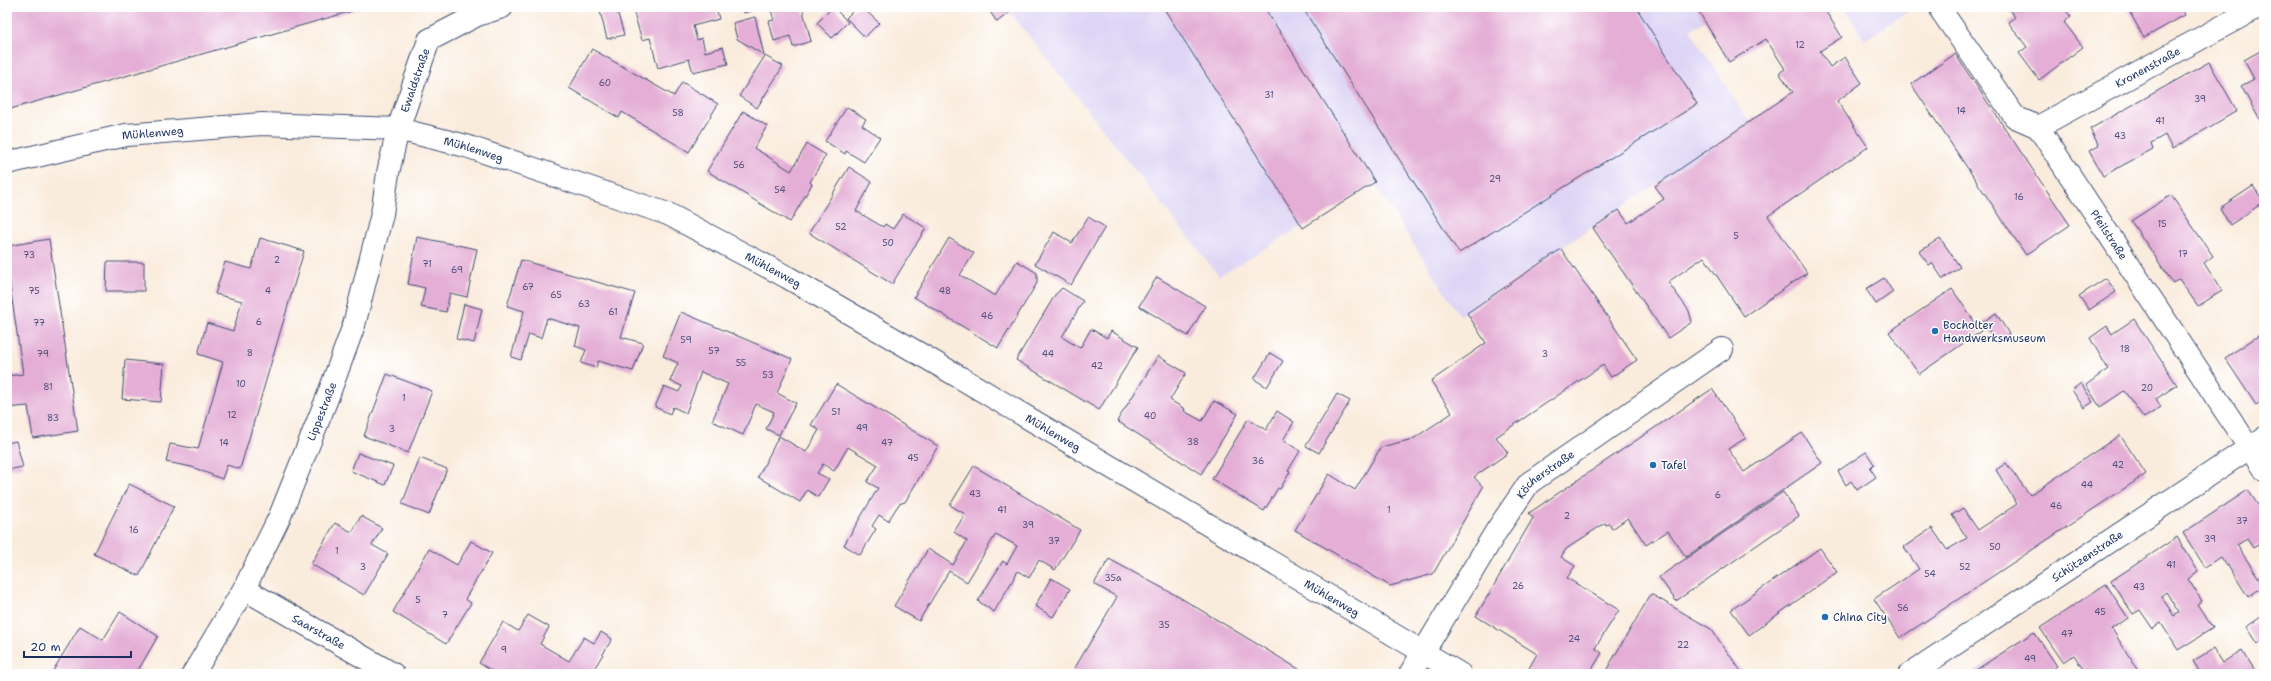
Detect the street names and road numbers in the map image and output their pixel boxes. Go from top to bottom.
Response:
street label: Kronenstraße [2112,43,2183,91]
street label: Ewaldstraße [397,46,433,115]
street label: Mühlenweg [121,123,184,143]
street label: Mühlenweg [442,133,506,166]
street label: Pfeilstraße [2087,207,2131,263]
street label: Mühlenweg [742,249,804,291]
street label: Lippestraße [303,380,340,443]
street label: Mühlenweg [1023,410,1084,455]
street label: Köcherstraße [1513,446,1577,502]
street label: Schützenstraße [2049,527,2126,585]
street label: Mühlenweg [1301,576,1362,620]
street label: Saarstraße [289,610,348,653]

